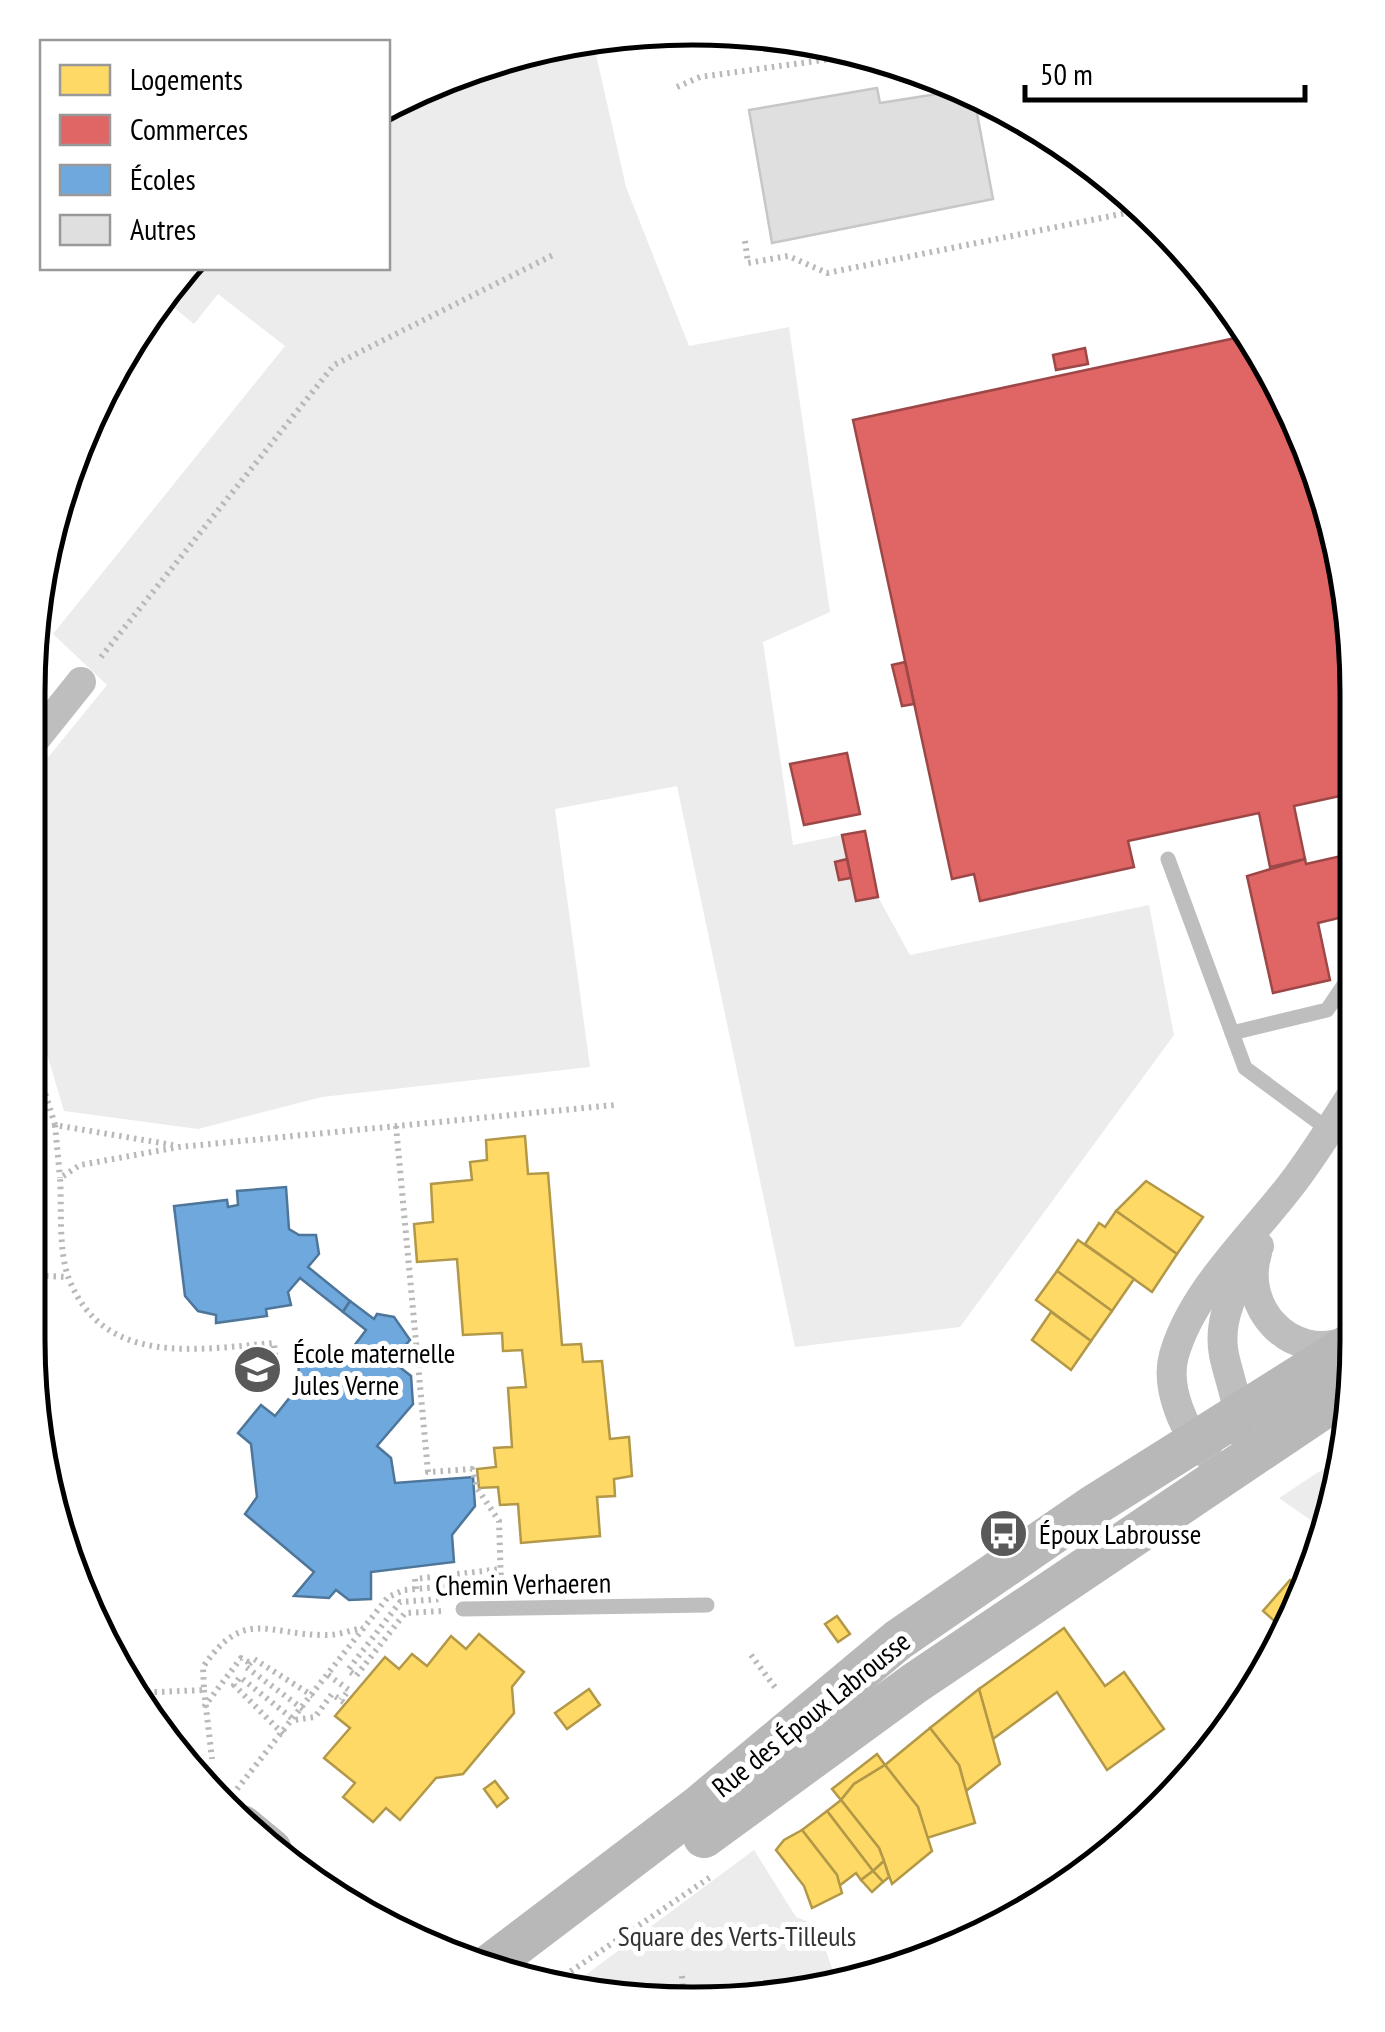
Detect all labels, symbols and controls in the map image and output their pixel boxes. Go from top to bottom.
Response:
legend [40,40,390,270]
scale bar [1025,40,1305,102]
text: 50 m [1040,54,1093,93]
text: Logements [130,59,243,98]
text: Commerces [130,109,248,148]
text: Écoles [130,159,196,198]
text: Autres [130,209,196,248]
place label: École maternelle Jules Verne [292,1334,455,1403]
school or university icon: École maternelle Jules Verne [232,1343,284,1395]
bus stop icon: Époux Labrousse [978,1508,1030,1560]
place label: Époux Labrousse [1039,1515,1201,1552]
street label: Chemin Verhaeren [435,1563,611,1604]
street label: Rue des Époux Labrousse [704,1622,917,1805]
park label: Square des Verts-Tilleuls [618,1917,856,1954]

